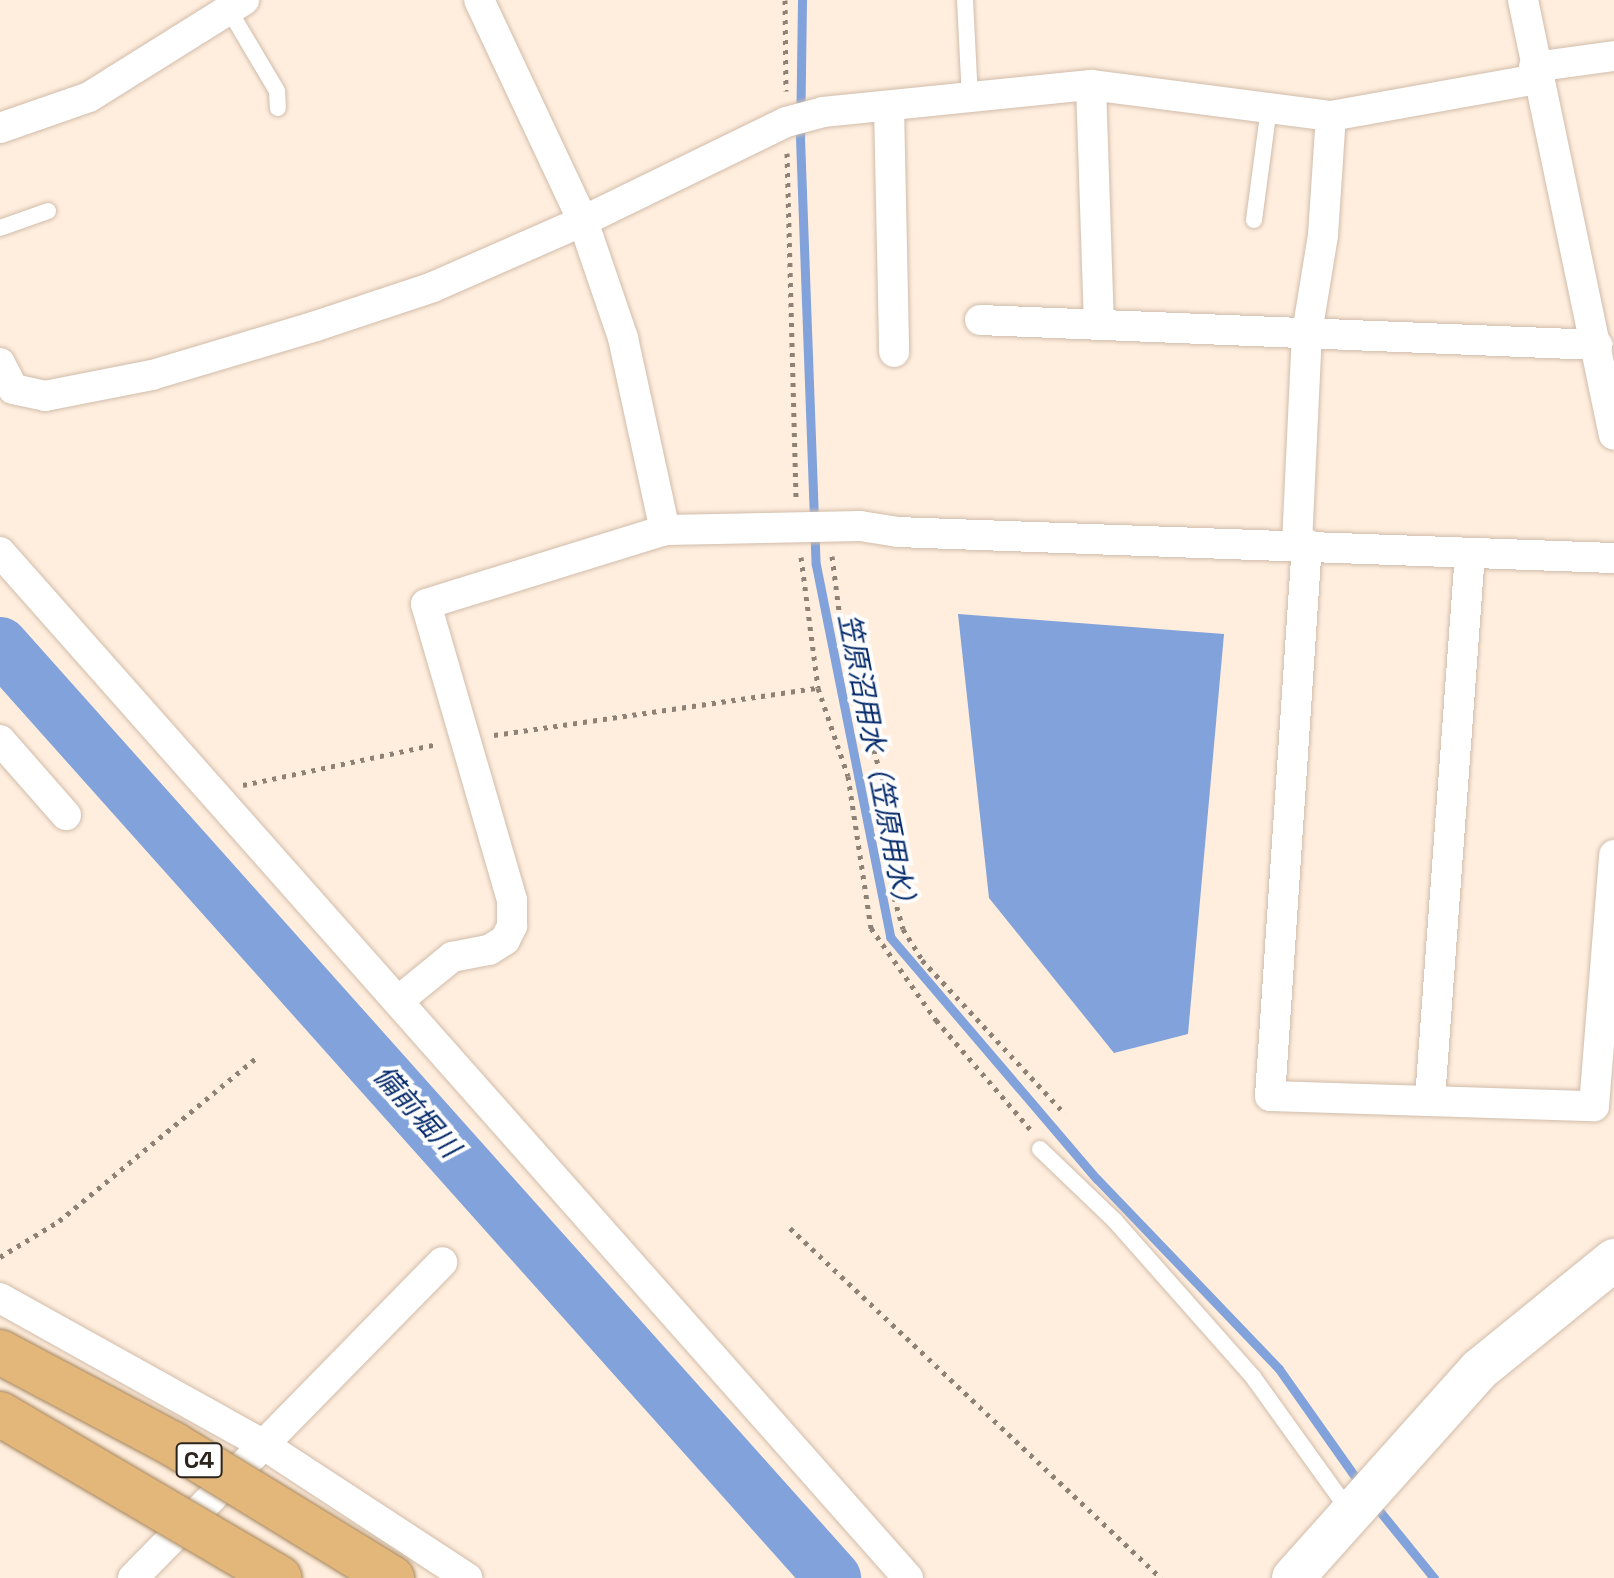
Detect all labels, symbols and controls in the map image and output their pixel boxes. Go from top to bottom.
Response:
water label: 笠原沼用水（笠原用水） [832,611,924,919]
water label: 備前堀川 [367,1058,467,1164]
road number: C4 [175,1440,223,1480]

